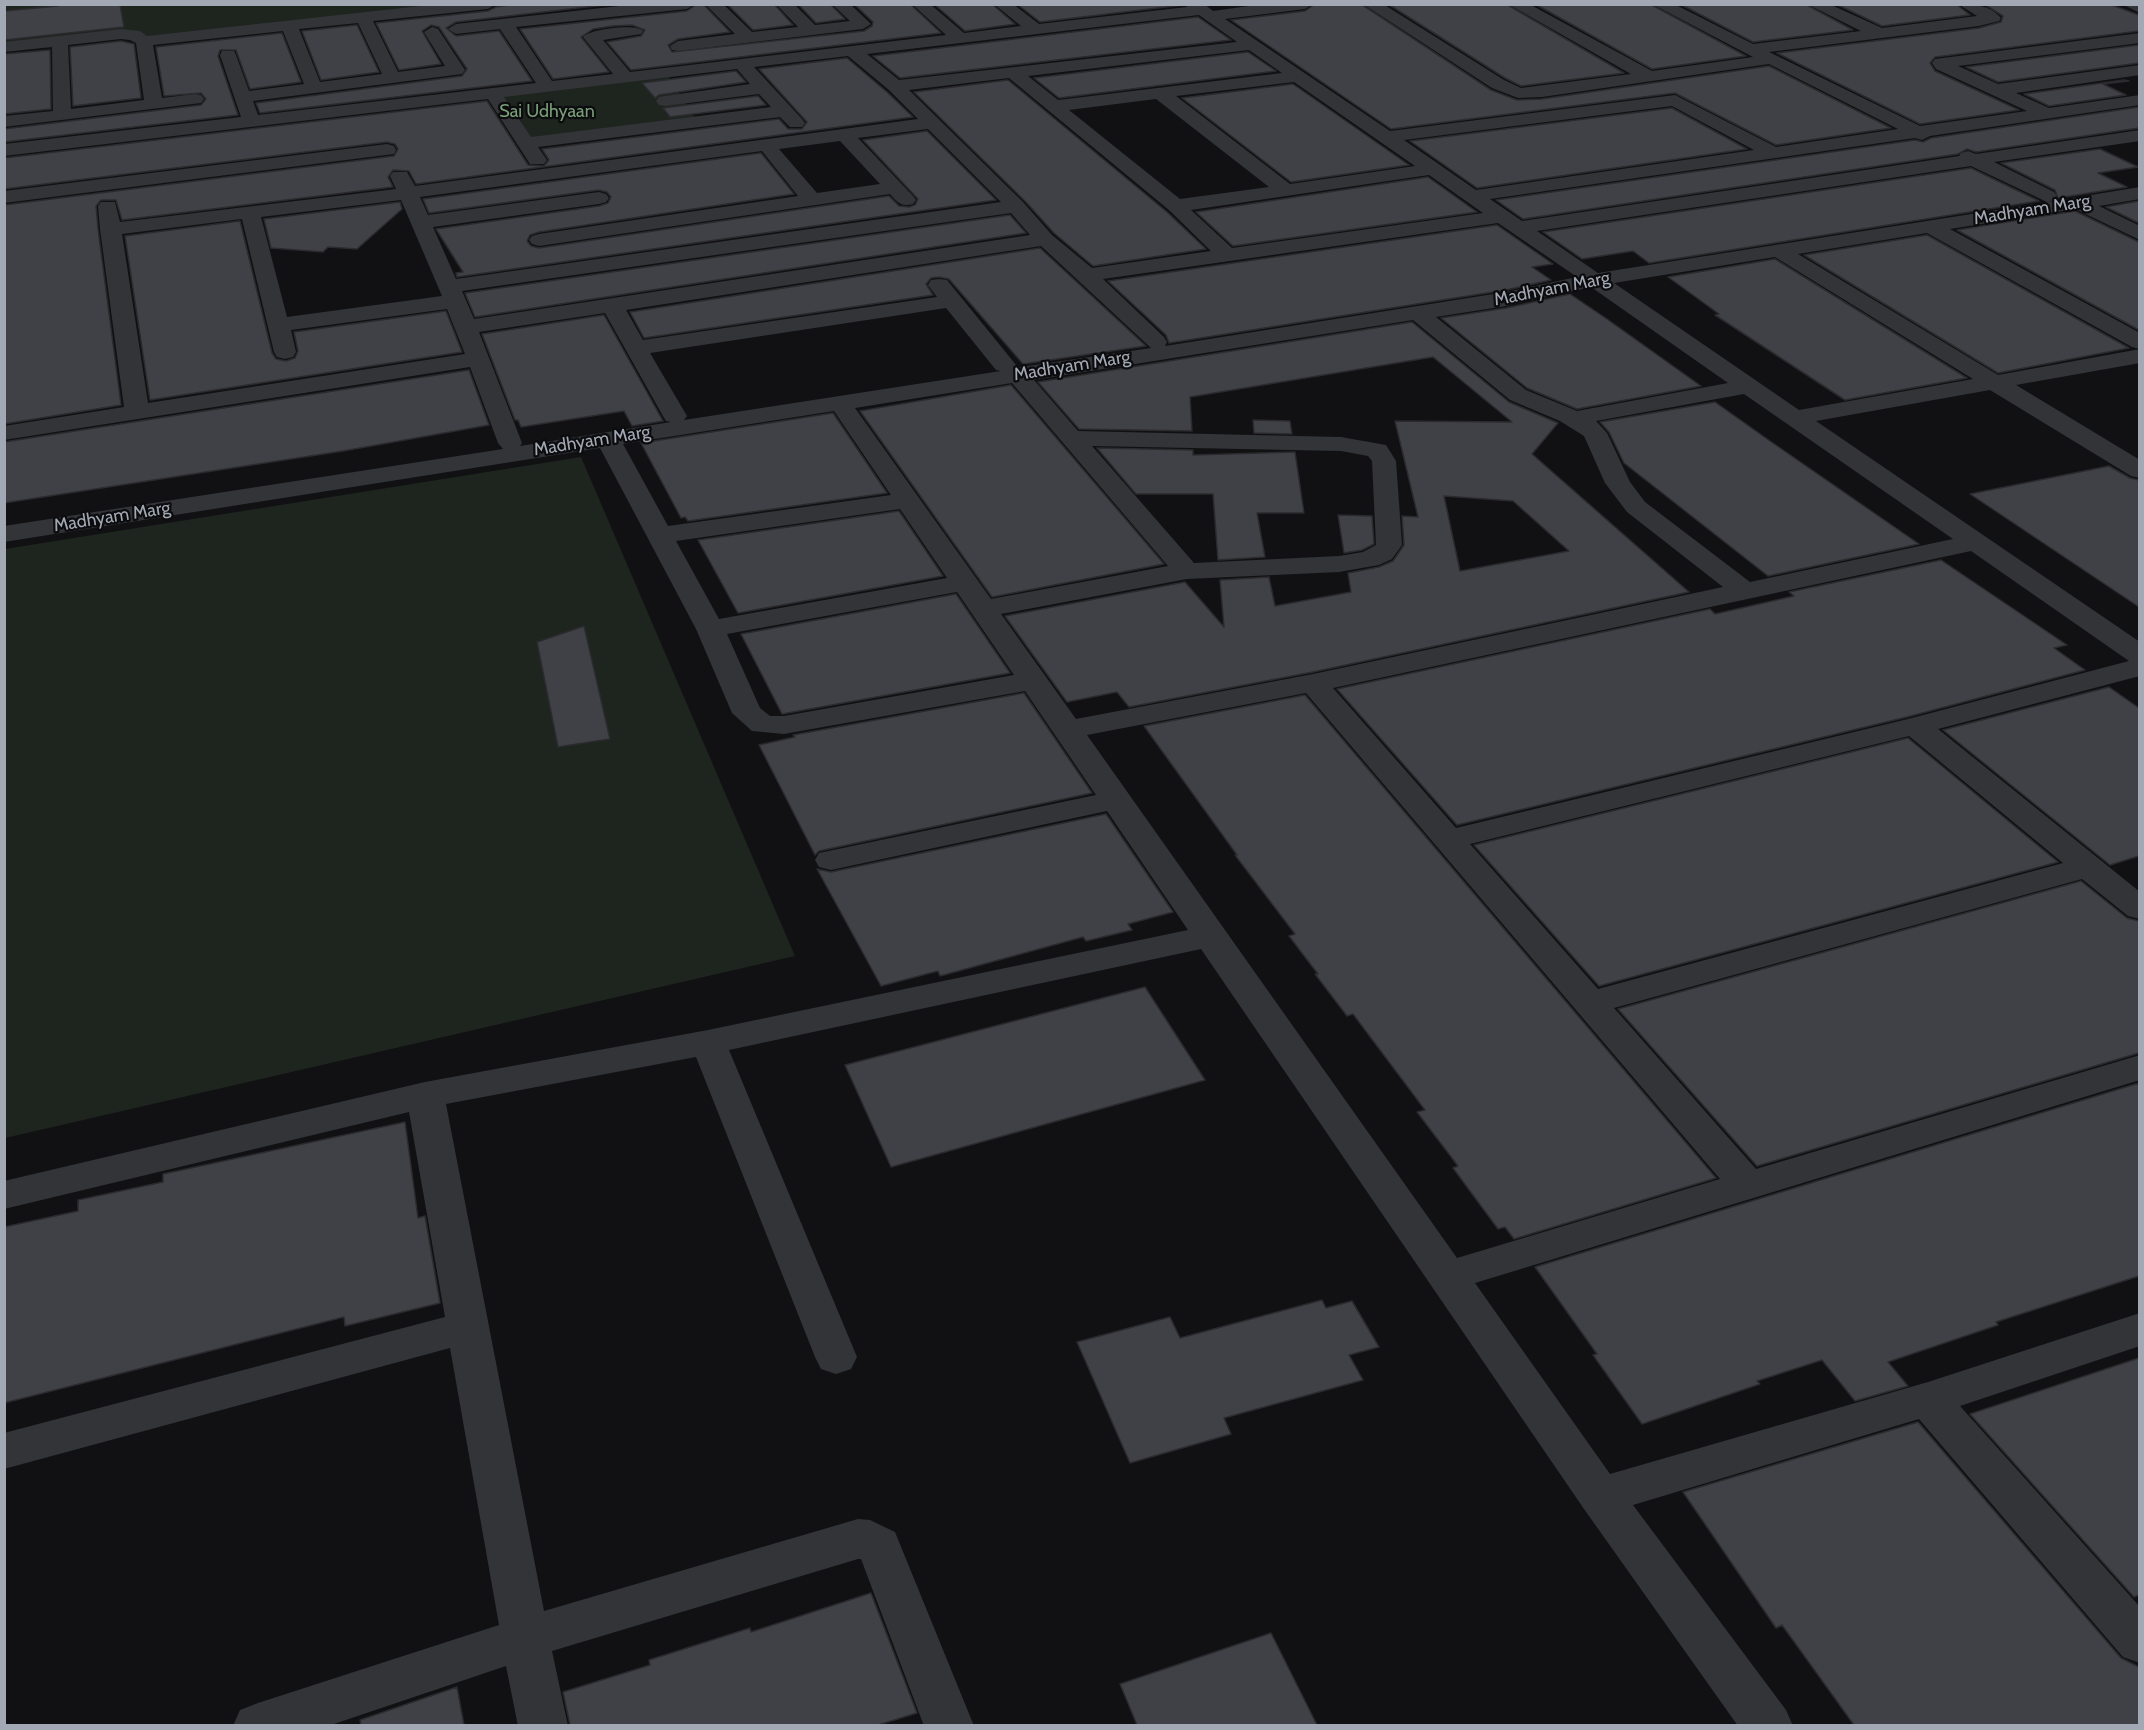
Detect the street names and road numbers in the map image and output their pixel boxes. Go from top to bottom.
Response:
street label: Madhyam Marg [1972,190,2092,230]
street label: Madhyam Marg [1492,267,1612,311]
street label: Madhyam Marg [1012,346,1132,386]
street label: Madhyam Marg [532,421,652,461]
street label: Madhyam Marg [52,497,172,537]

